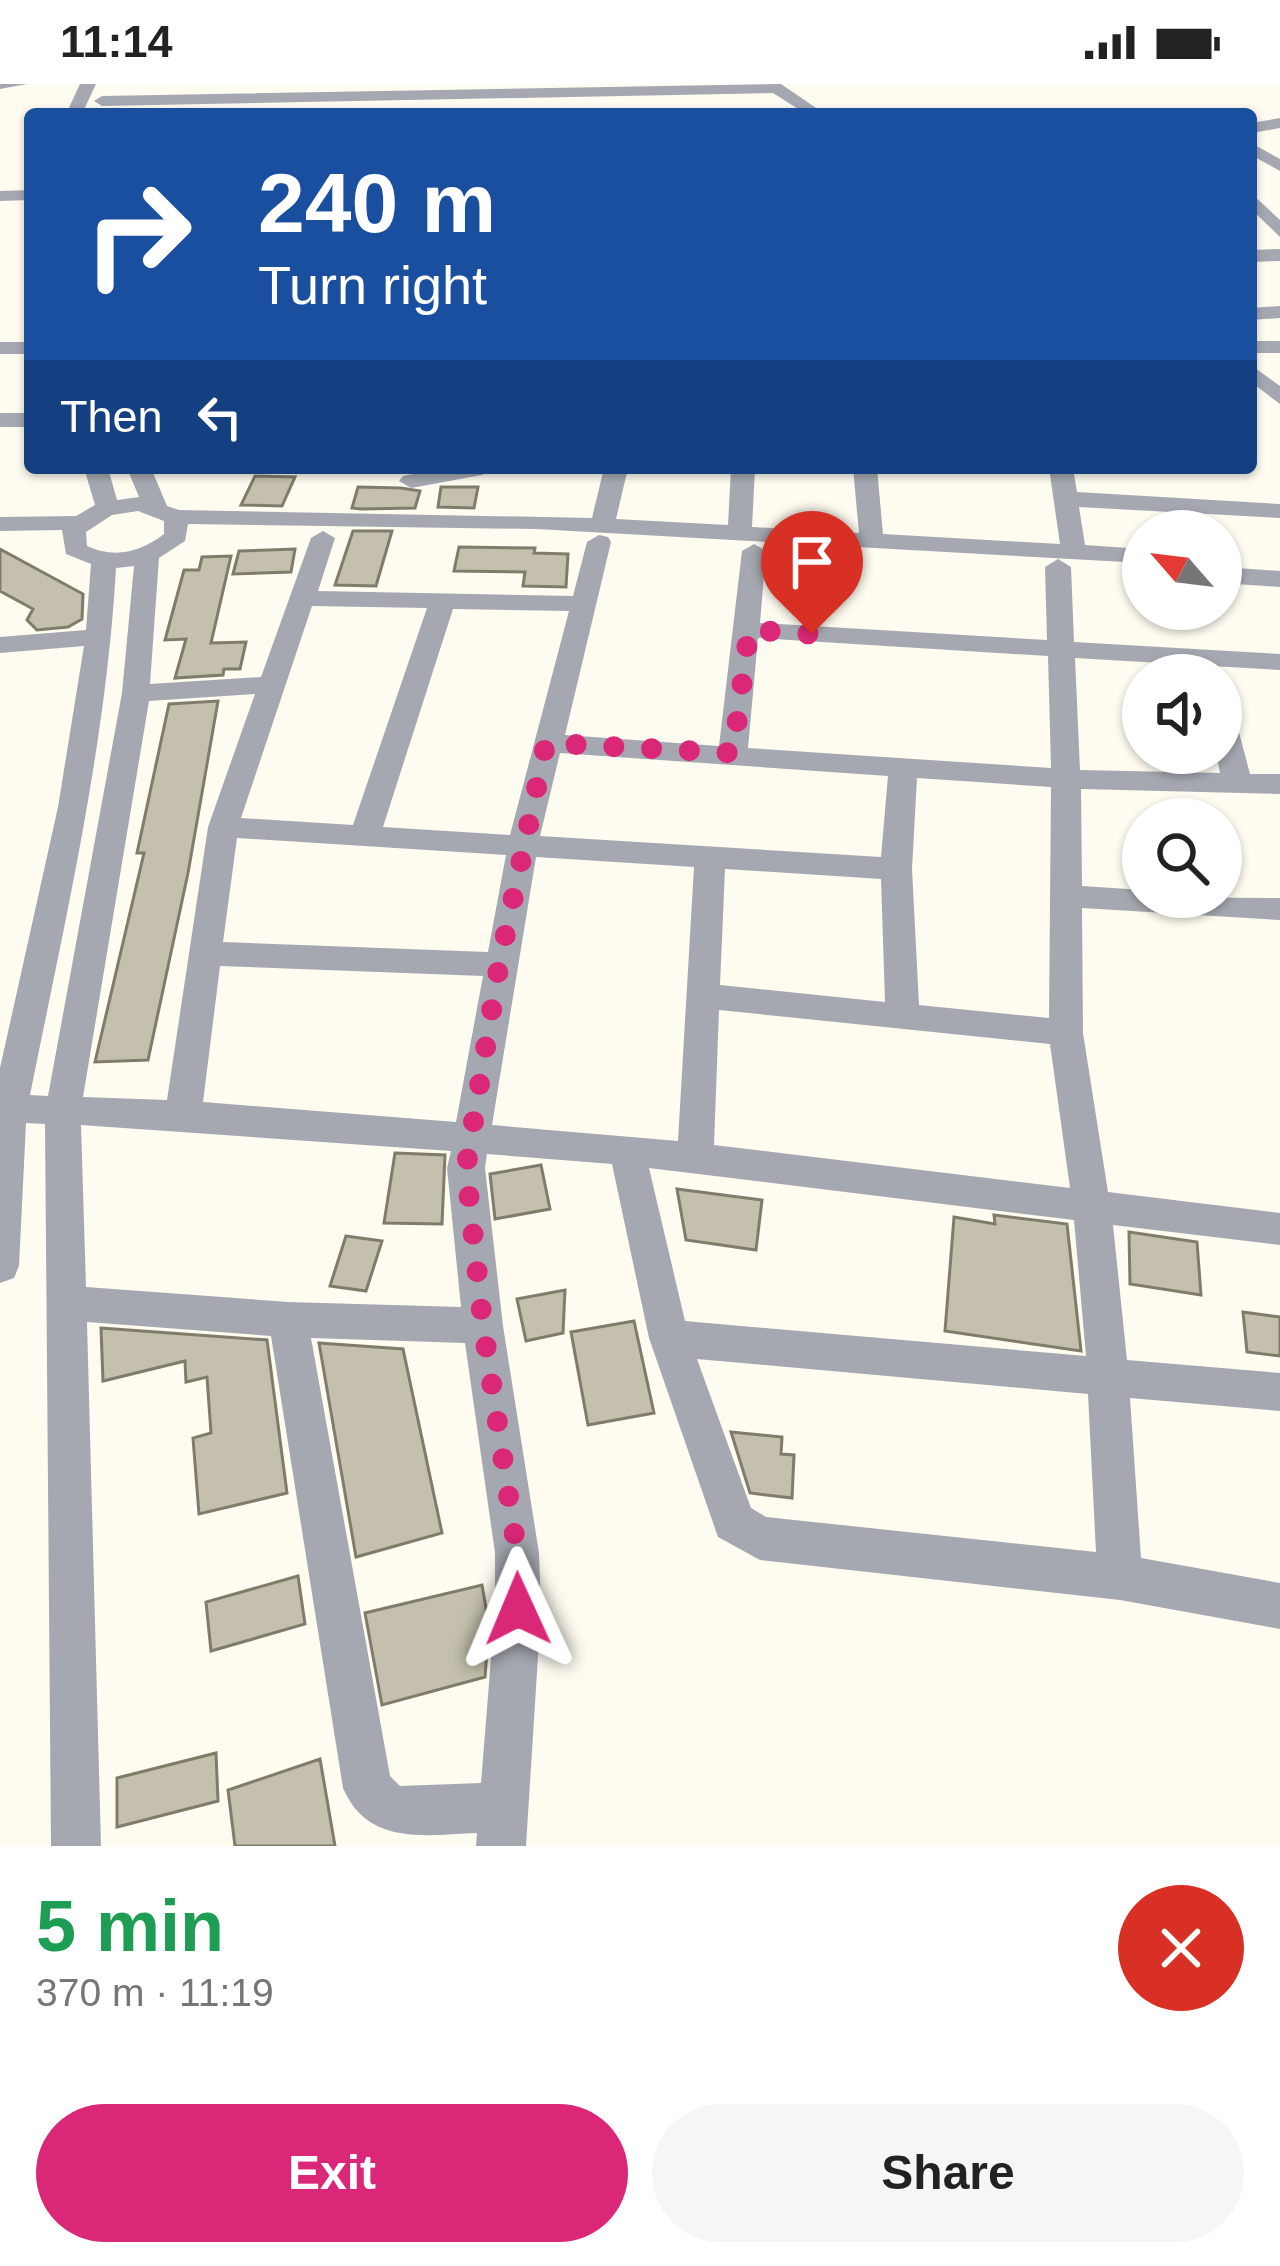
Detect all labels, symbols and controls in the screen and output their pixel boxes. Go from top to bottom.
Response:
text: 11:14 [60,16,173,67]
icon: right [60,156,216,312]
text: 240 m [258,156,496,250]
text: Turn right [258,255,487,315]
icon: left [187,384,253,450]
text: Then [60,391,163,442]
north arrow [1122,510,1242,630]
map controls [1122,510,1242,918]
pin [761,511,863,634]
icon: arrive [779,529,845,595]
button: sound [1122,654,1242,774]
button: search [1122,798,1242,918]
position arrow [455,1546,581,1672]
button: close [1118,1885,1244,2011]
text: 5 min [36,1886,224,1966]
text: 370 m · 11:19 [36,1971,274,2014]
button: Exit [36,2104,628,2242]
button: Share [652,2104,1244,2242]

